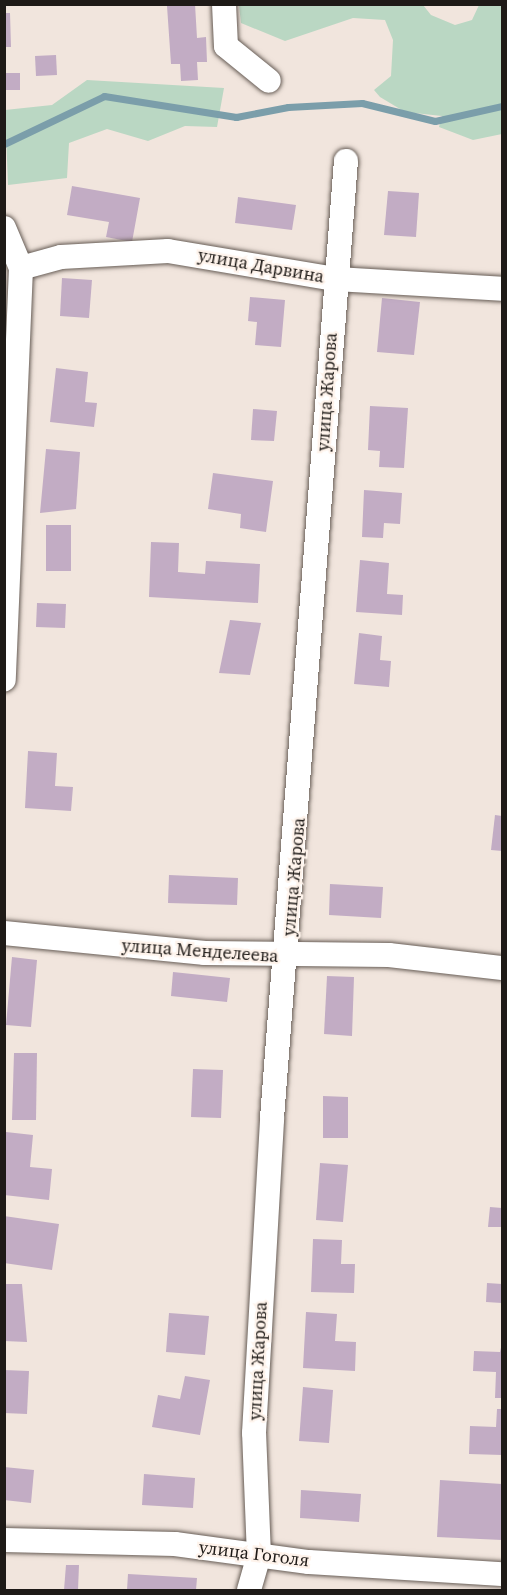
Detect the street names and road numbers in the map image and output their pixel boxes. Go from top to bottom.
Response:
street label: улица Дарвина [196,244,326,288]
street label: улица Жарова [312,332,342,452]
street label: улица Жарова [278,817,310,937]
street label: улица Менделеева [121,935,279,967]
street label: улица Жарова [244,1301,272,1421]
street label: улица Гоголя [198,1537,310,1571]

